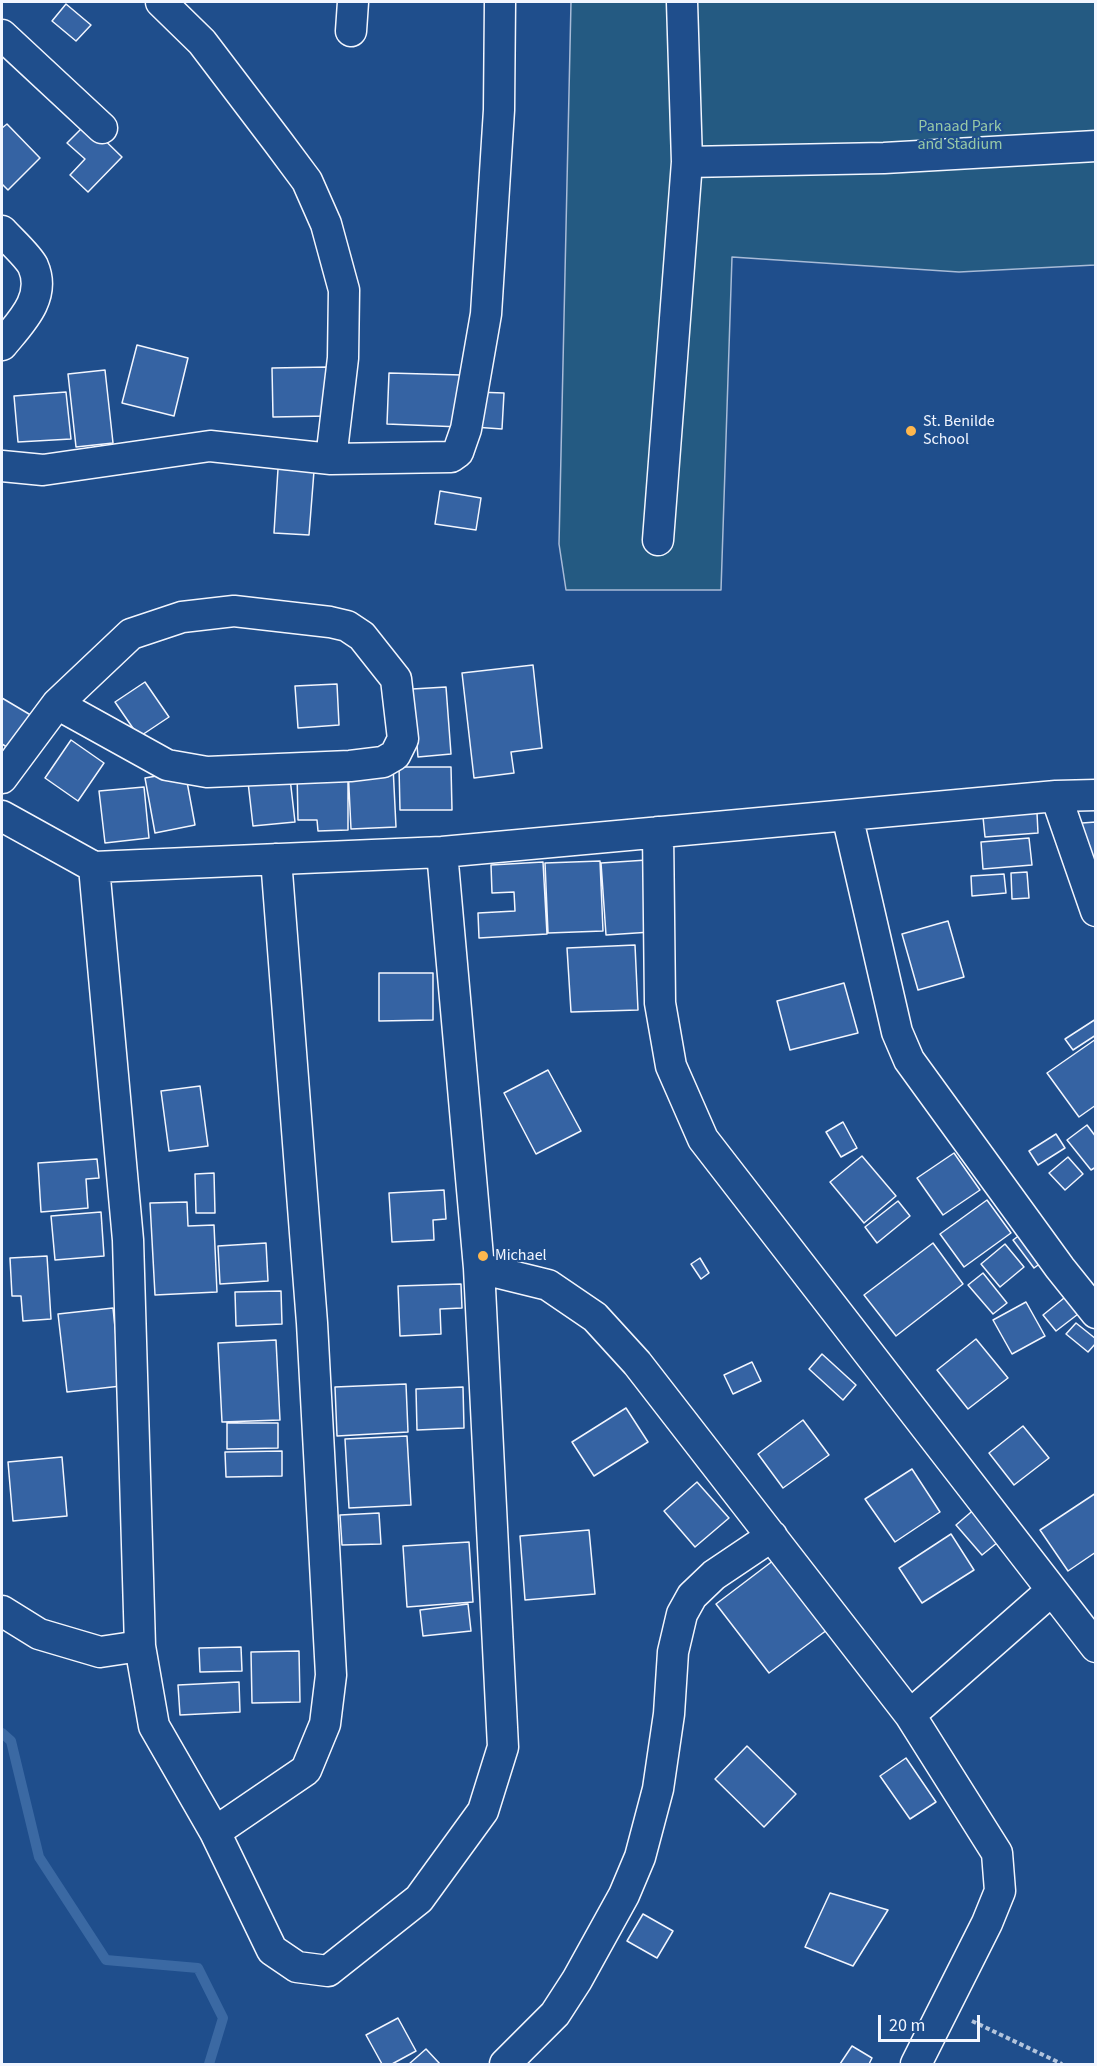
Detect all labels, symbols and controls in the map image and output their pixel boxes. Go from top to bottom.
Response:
park label: Panaad Park and Stadium [918,117,1002,155]
place label: St. Benilde School [923,412,995,450]
marker: St. Benilde School [904,424,918,438]
place label: Michael [495,1246,547,1266]
marker: Michael [476,1249,490,1263]
scale bar [881,2003,983,2041]
text: 20 m [889,2013,925,2038]

